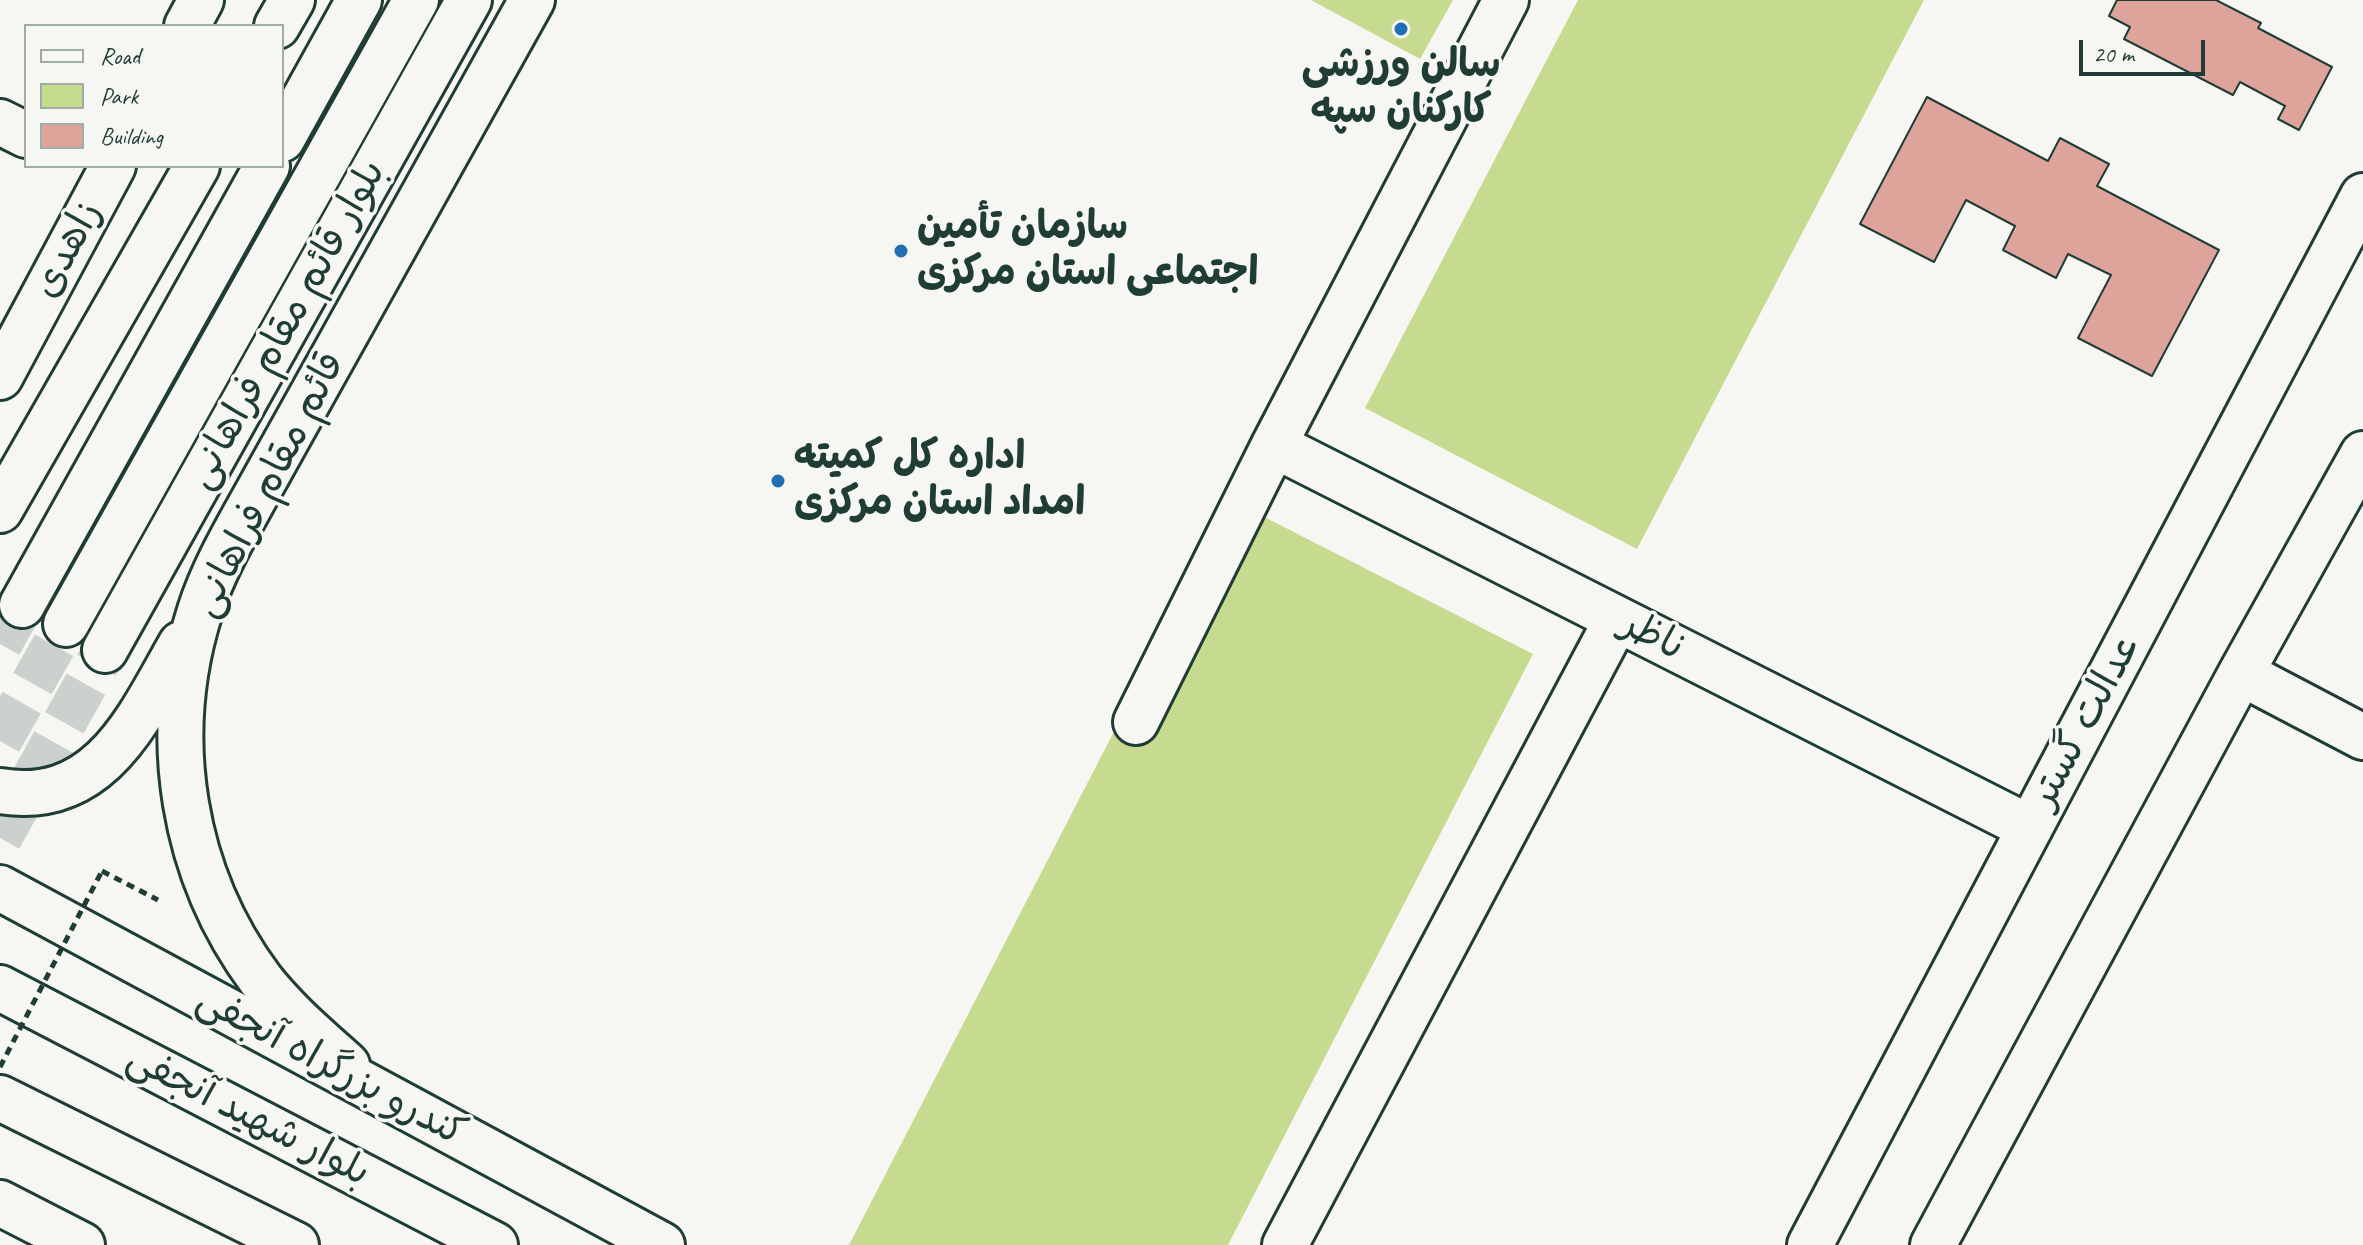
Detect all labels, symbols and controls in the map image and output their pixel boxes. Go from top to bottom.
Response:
marker: سالن ورزشی کارکنان سپه [1392,20,1410,38]
legend [24,24,284,168]
scale bar [2083,24,2209,74]
text: 20 m [2093,39,2134,69]
text: Road [100,41,140,71]
place label: سالن ورزشی کارکنان سپه [1301,42,1501,136]
text: Park [100,81,138,111]
text: Building [100,121,163,151]
street label: بلوار قائم مقام فراهانی [177,152,397,498]
street label: زاهدی [23,193,113,307]
place label: سازمان تأمین اجتماعی استان مرکزی [917,204,1259,298]
marker: سازمان تأمین اجتماعی استان مرکزی [892,242,910,260]
street label: قائم مقام فراهانی [181,344,357,626]
place label: اداره کل کمیته امداد استان مرکزی [794,434,1085,528]
marker: اداره کل کمیته امداد استان مرکزی [769,472,787,490]
street label: ناظر [1612,600,1692,672]
street label: عدالت گستر [2020,625,2152,817]
street label: کندرو بزرگراه آنجفی [188,976,474,1158]
street label: بلوار شهید آنجفی [119,1034,377,1198]

